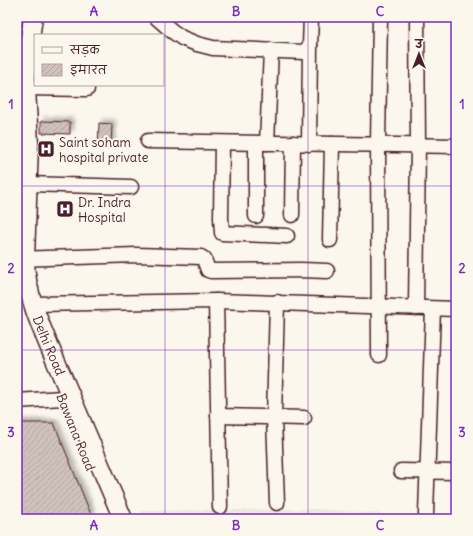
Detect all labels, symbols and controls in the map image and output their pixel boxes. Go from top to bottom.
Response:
text: A [90,3,99,20]
text: B [232,3,241,20]
text: C [376,3,385,20]
legend [34,34,164,86]
north arrow [399,34,439,74]
text: उ [414,37,424,51]
text: सड़क [69,42,101,58]
text: इमारत [70,62,108,77]
text: 1 [8,96,14,113]
text: 1 [459,96,465,113]
place label: Saint soham hospital private [59,134,148,166]
hospital icon: Saint soham hospital private [36,139,56,159]
place label: Dr. Indra Hospital [78,194,131,226]
hospital icon: Dr. Indra Hospital [55,199,75,219]
text: 2 [7,260,15,277]
text: 2 [458,260,466,277]
street label: Delhi Road [29,313,69,378]
street label: Bawana Road [52,391,99,474]
text: 3 [7,424,15,441]
text: 3 [458,424,466,441]
text: A [90,517,99,534]
text: B [232,517,241,534]
text: C [376,517,385,534]

